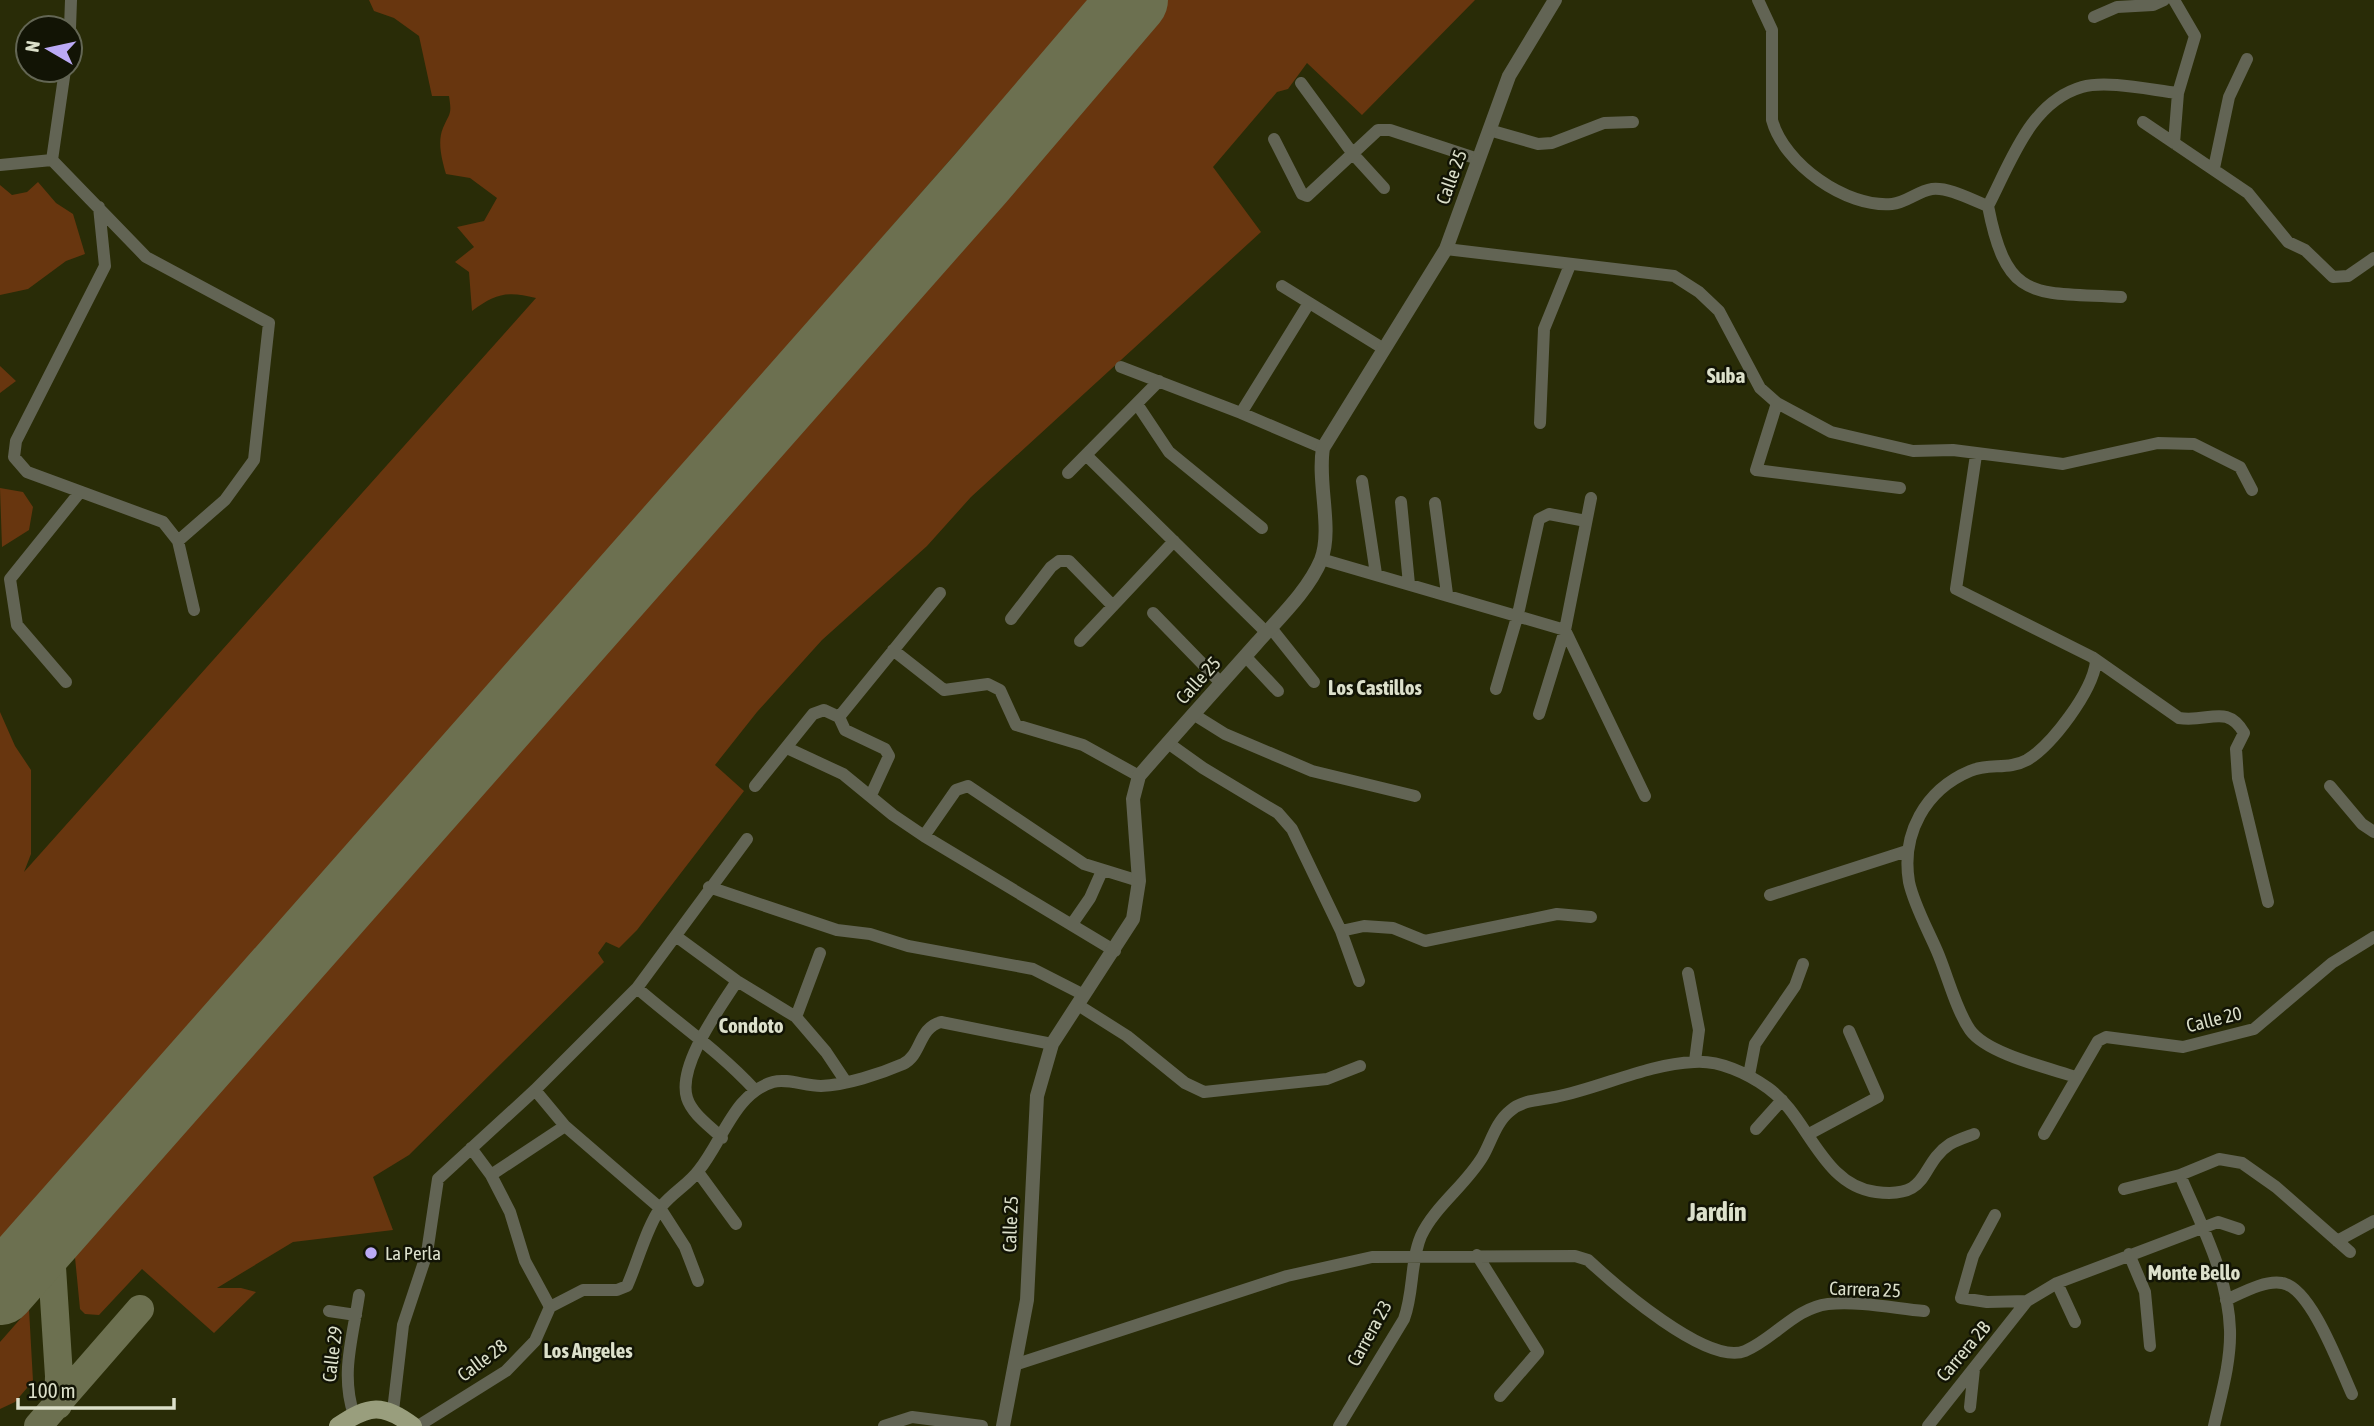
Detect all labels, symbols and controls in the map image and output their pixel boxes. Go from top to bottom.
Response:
north arrow [14,14,84,84]
text: N [20,39,44,54]
street label: Calle 25 [1431,147,1471,207]
district label: Suba [1707,363,1746,387]
street label: Calle 25 [1171,652,1225,708]
district label: Los Castillos [1328,675,1423,699]
street label: Calle 20 [2184,1001,2244,1036]
district label: Condoto [718,1013,784,1037]
street label: Calle 25 [998,1195,1022,1253]
district label: Jardín [1687,1197,1747,1227]
place label: La Perla [385,1242,441,1264]
marker: La Perla [363,1245,379,1261]
district label: Monte Bello [2148,1260,2240,1284]
street label: Carrera 25 [1829,1277,1901,1301]
street label: Carrera 23 [1342,1296,1396,1370]
street label: Carrera 2B [1931,1316,1995,1386]
street label: Calle 29 [318,1325,346,1383]
street label: Calle 28 [453,1334,511,1386]
district label: Los Angeles [543,1338,633,1362]
scale bar [18,1366,173,1410]
text: 100 m [28,1378,76,1402]

